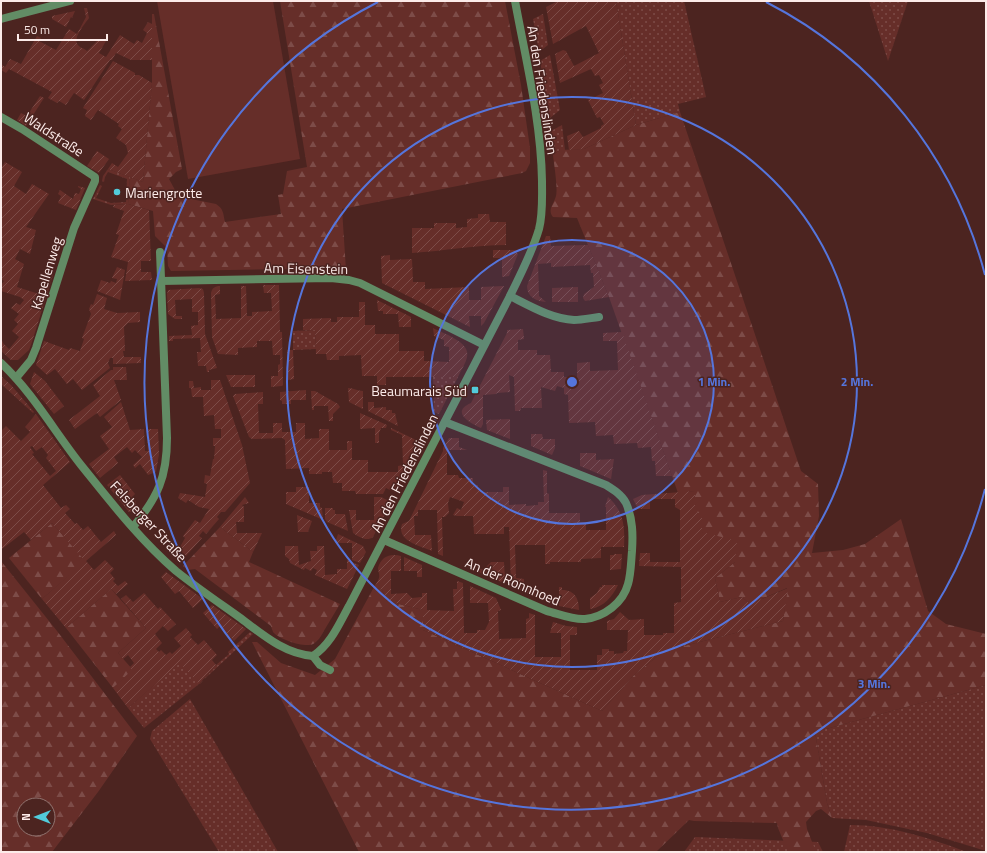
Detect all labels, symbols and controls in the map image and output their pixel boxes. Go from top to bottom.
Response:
scale bar [18,16,107,42]
text: 50 m [24,20,50,39]
street label: An den Friedenslinden [522,24,564,156]
street label: Waldstraße [20,107,88,161]
place label: Mariengrotte [125,182,202,203]
marker: Mariengrotte [112,187,122,197]
street label: Kapellenweg [25,234,67,312]
street label: Am Eisenstein [264,257,348,279]
text: 1 Min. [698,372,730,391]
text: 2 Min. [841,372,873,391]
centre of rings [565,375,579,389]
place label: Beaumarais Süd [371,380,467,401]
marker: Beaumarais Süd [470,385,480,395]
street label: An den Friedenslinden [365,410,443,536]
street label: Felsberger Straße [106,476,192,566]
street label: An der Ronnhoed [462,551,564,611]
text: 3 Min. [858,674,890,693]
north arrow [16,797,56,837]
text: N [18,813,34,821]

